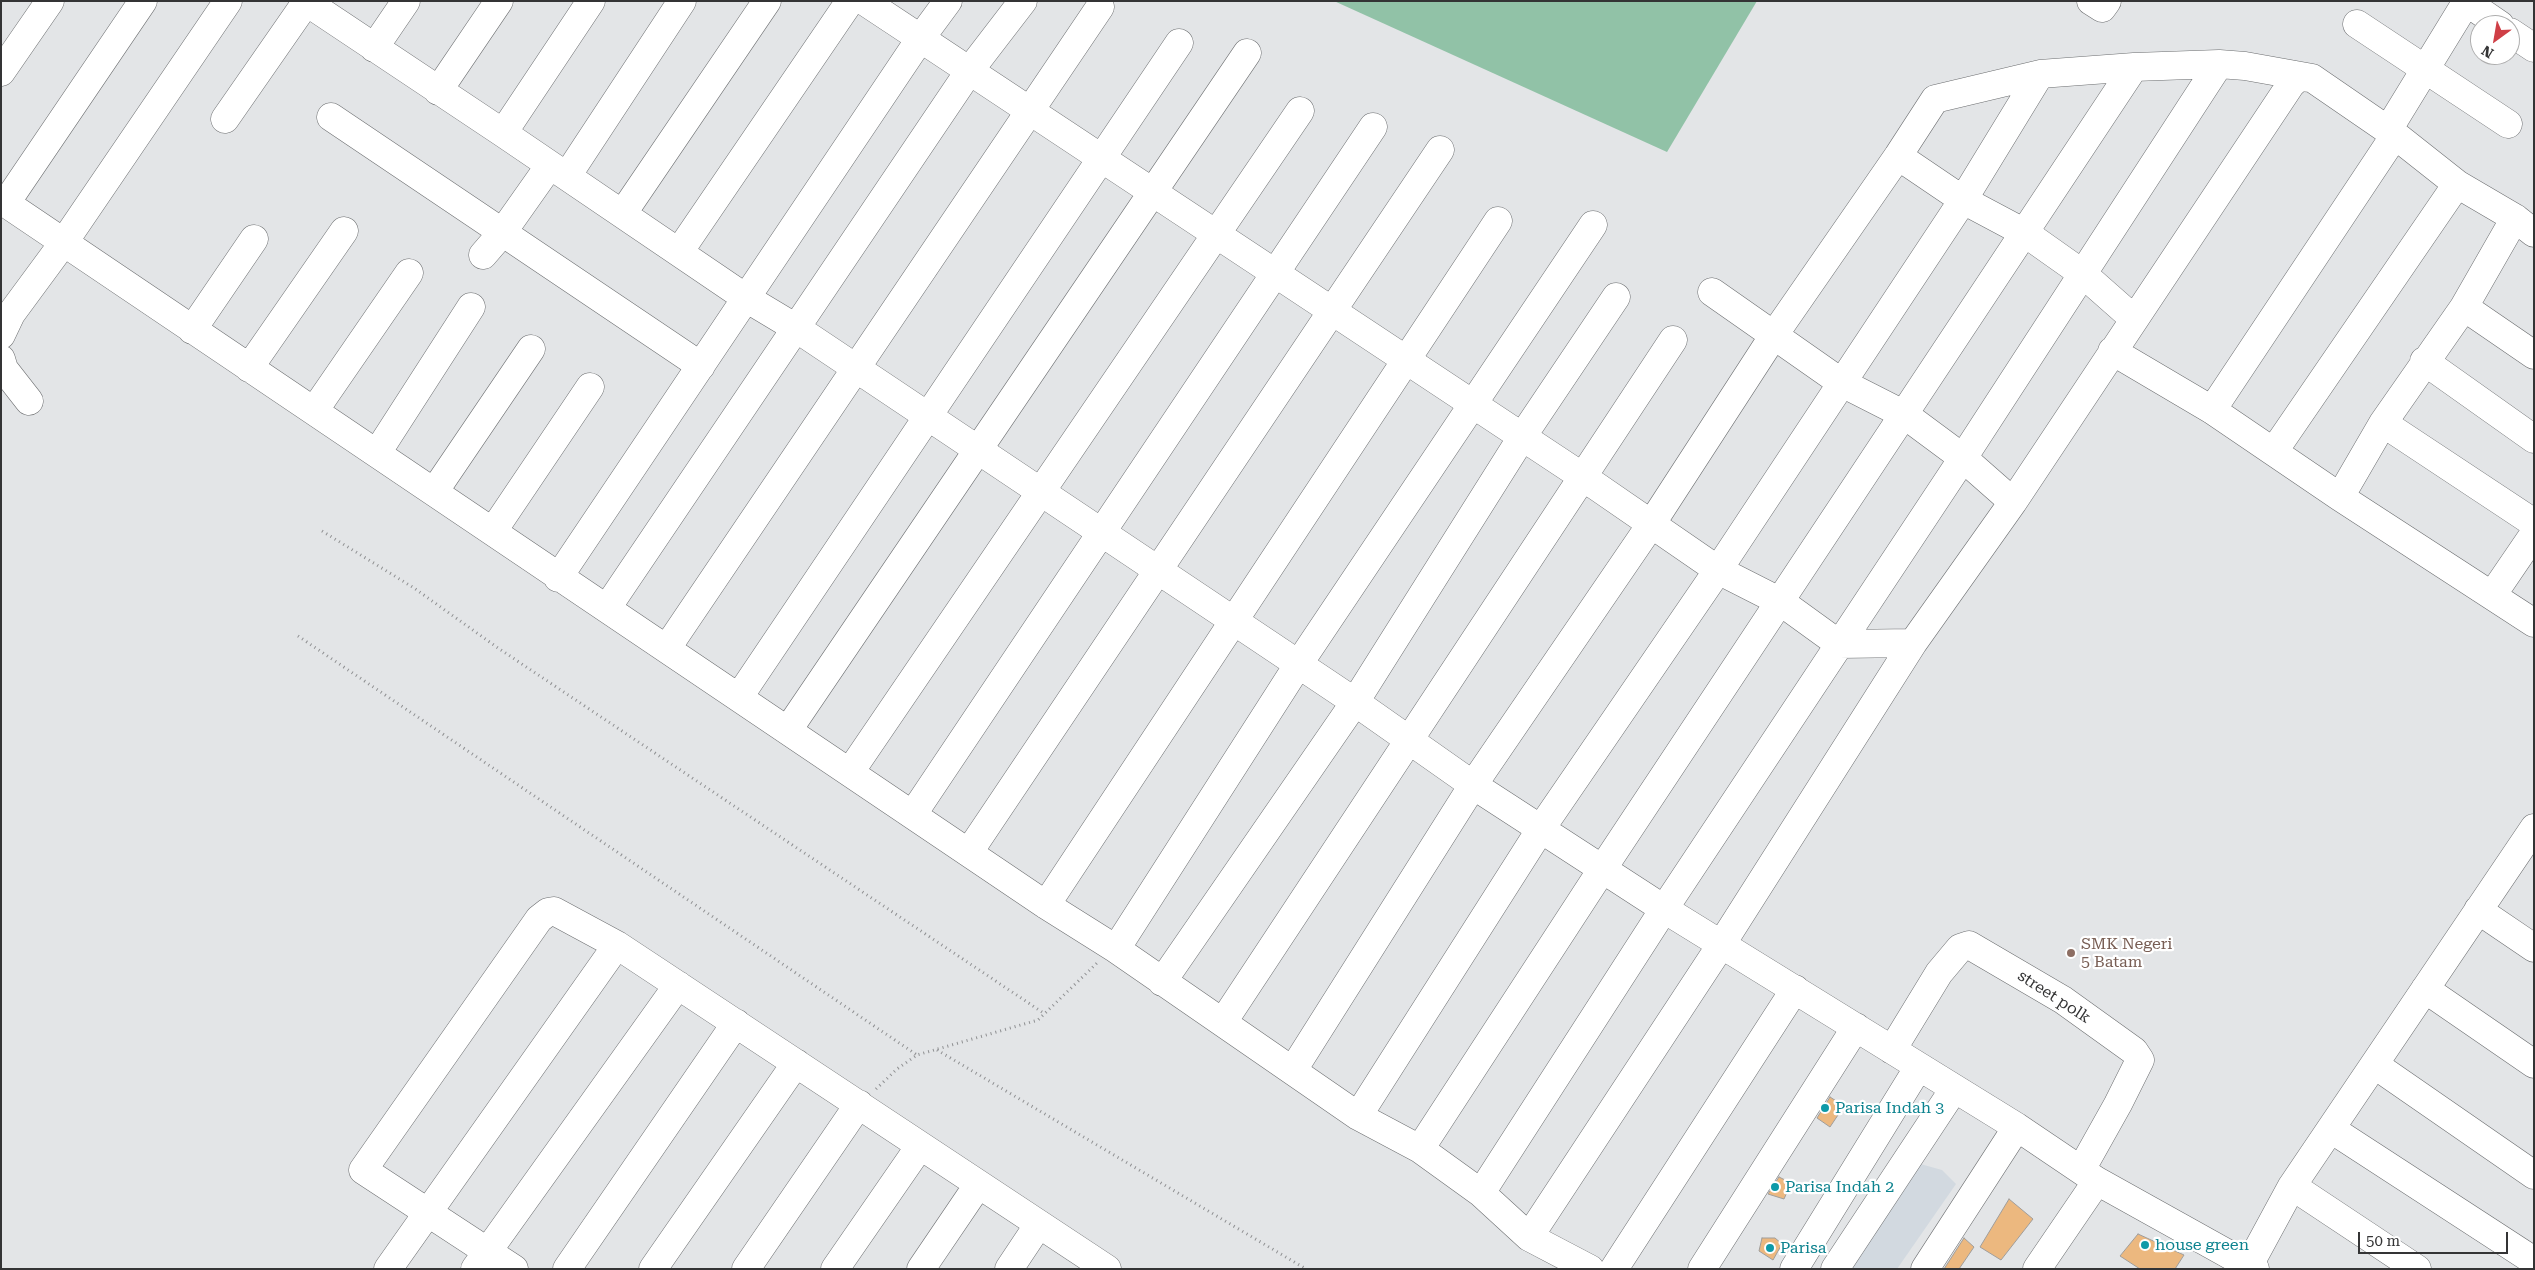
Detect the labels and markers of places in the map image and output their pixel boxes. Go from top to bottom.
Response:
place label: SMK Negeri 5 Batam [2081,934,2172,972]
marker: SMK Negeri 5 Batam [2065,947,2077,959]
place label: Parisa Indah 3 [1835,1098,1944,1118]
marker: Parisa Indah 3 [1819,1102,1831,1114]
place label: Parisa Indah 2 [1785,1177,1894,1197]
marker: Parisa Indah 2 [1769,1181,1781,1193]
place label: house green [2155,1235,2249,1255]
place label: Parisa [1780,1238,1826,1258]
marker: house green [2139,1239,2151,1251]
marker: Parisa [1764,1242,1776,1254]

